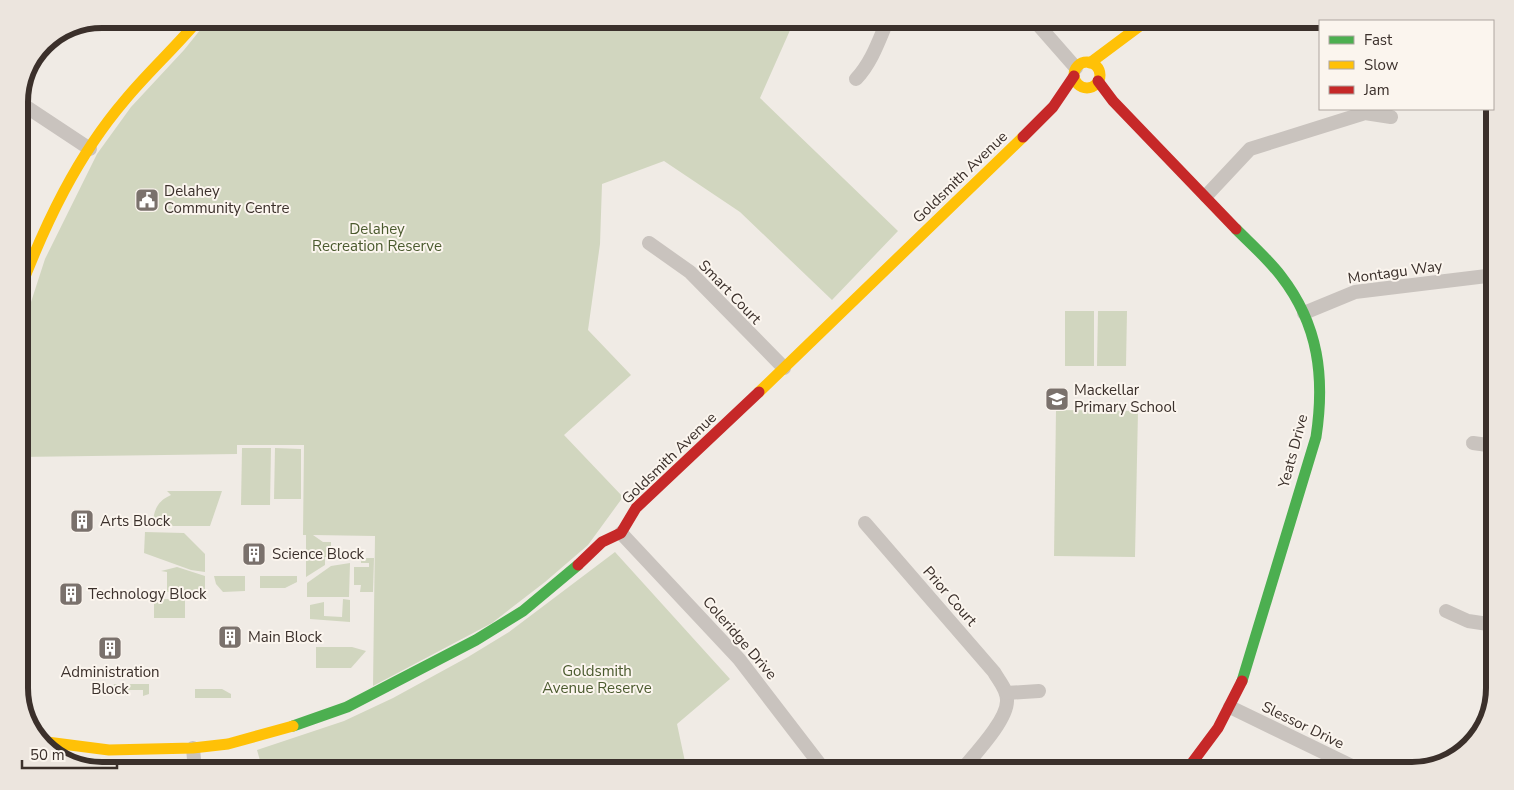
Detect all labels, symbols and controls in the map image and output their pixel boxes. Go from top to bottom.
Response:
legend [1319,20,1494,110]
text: Fast [1364,30,1393,50]
text: Slow [1364,55,1399,75]
text: Jam [1363,80,1390,100]
street label: Goldsmith Avenue [908,127,1012,227]
place label: Delahey Community Centre [164,181,290,218]
public building icon: Delahey Community Centre [134,187,160,213]
park label: Delahey Recreation Reserve [312,219,442,256]
street label: Smart Court [694,255,766,329]
street label: Montagu Way [1346,255,1444,289]
place label: Mackellar Primary School [1074,380,1177,417]
school or university icon: Mackellar Primary School [1044,386,1070,412]
street label: Goldsmith Avenue [617,408,721,508]
street label: Yeats Drive [1273,412,1312,491]
building icon: Arts Block [69,508,95,534]
place label: Arts Block [100,511,171,531]
building icon: Science Block [241,541,267,567]
place label: Science Block [272,544,365,564]
street label: Prior Court [918,562,982,631]
building icon: Technology Block [58,581,84,607]
place label: Technology Block [88,584,207,604]
street label: Coleridge Drive [698,592,782,684]
building icon: Main Block [217,624,243,650]
place label: Main Block [248,627,322,647]
building icon: Administration Block [97,635,123,661]
park label: Goldsmith Avenue Reserve [542,661,652,698]
place label: Administration Block [60,662,160,699]
street label: Slessor Drive [1259,696,1347,754]
scale bar [22,738,118,770]
text: 50 m [30,745,65,765]

